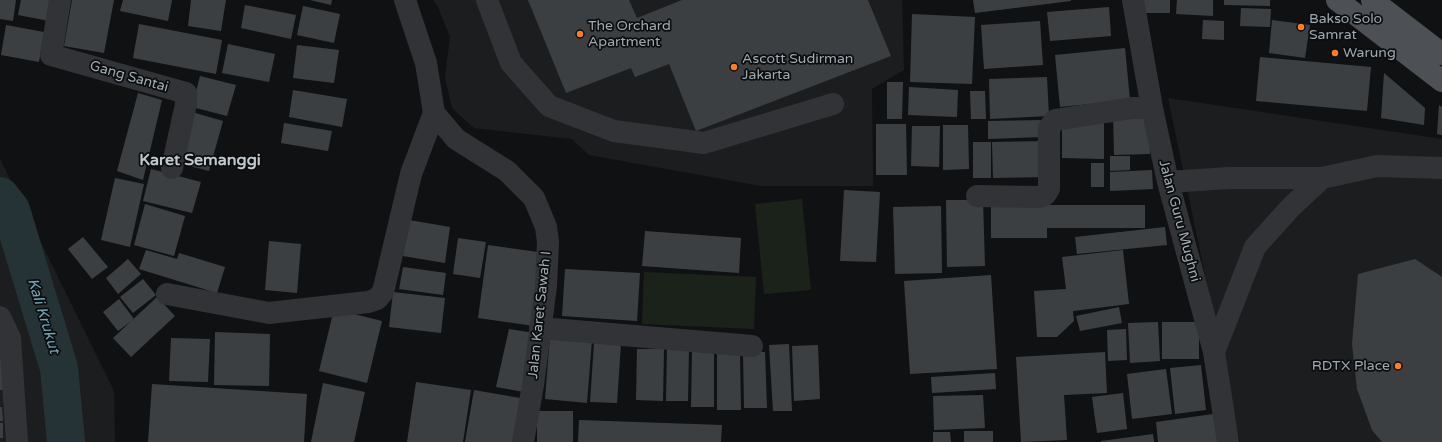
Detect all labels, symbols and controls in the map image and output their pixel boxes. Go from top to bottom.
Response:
place label: Bakso Solo Samrat [1309,11,1382,44]
place label: The Orchard Apartment [588,18,671,50]
marker: Bakso Solo Samrat [1296,22,1306,32]
marker: The Orchard Apartment [575,29,585,39]
place label: Warung [1343,45,1396,61]
marker: Warung [1330,48,1340,58]
place label: Ascott Sudirman Jakarta [742,51,853,84]
street label: Gang Santai [88,58,170,96]
marker: Ascott Sudirman Jakarta [729,62,739,72]
district label: Karet Semanggi [139,151,261,171]
street label: Jalan Guru Mughni [1155,158,1203,284]
street label: Jalan Karet Sawah I [525,250,555,380]
water label: Kali Krukut [23,276,63,356]
place label: RDTX Place [1312,358,1390,374]
marker: RDTX Place [1393,361,1403,371]

